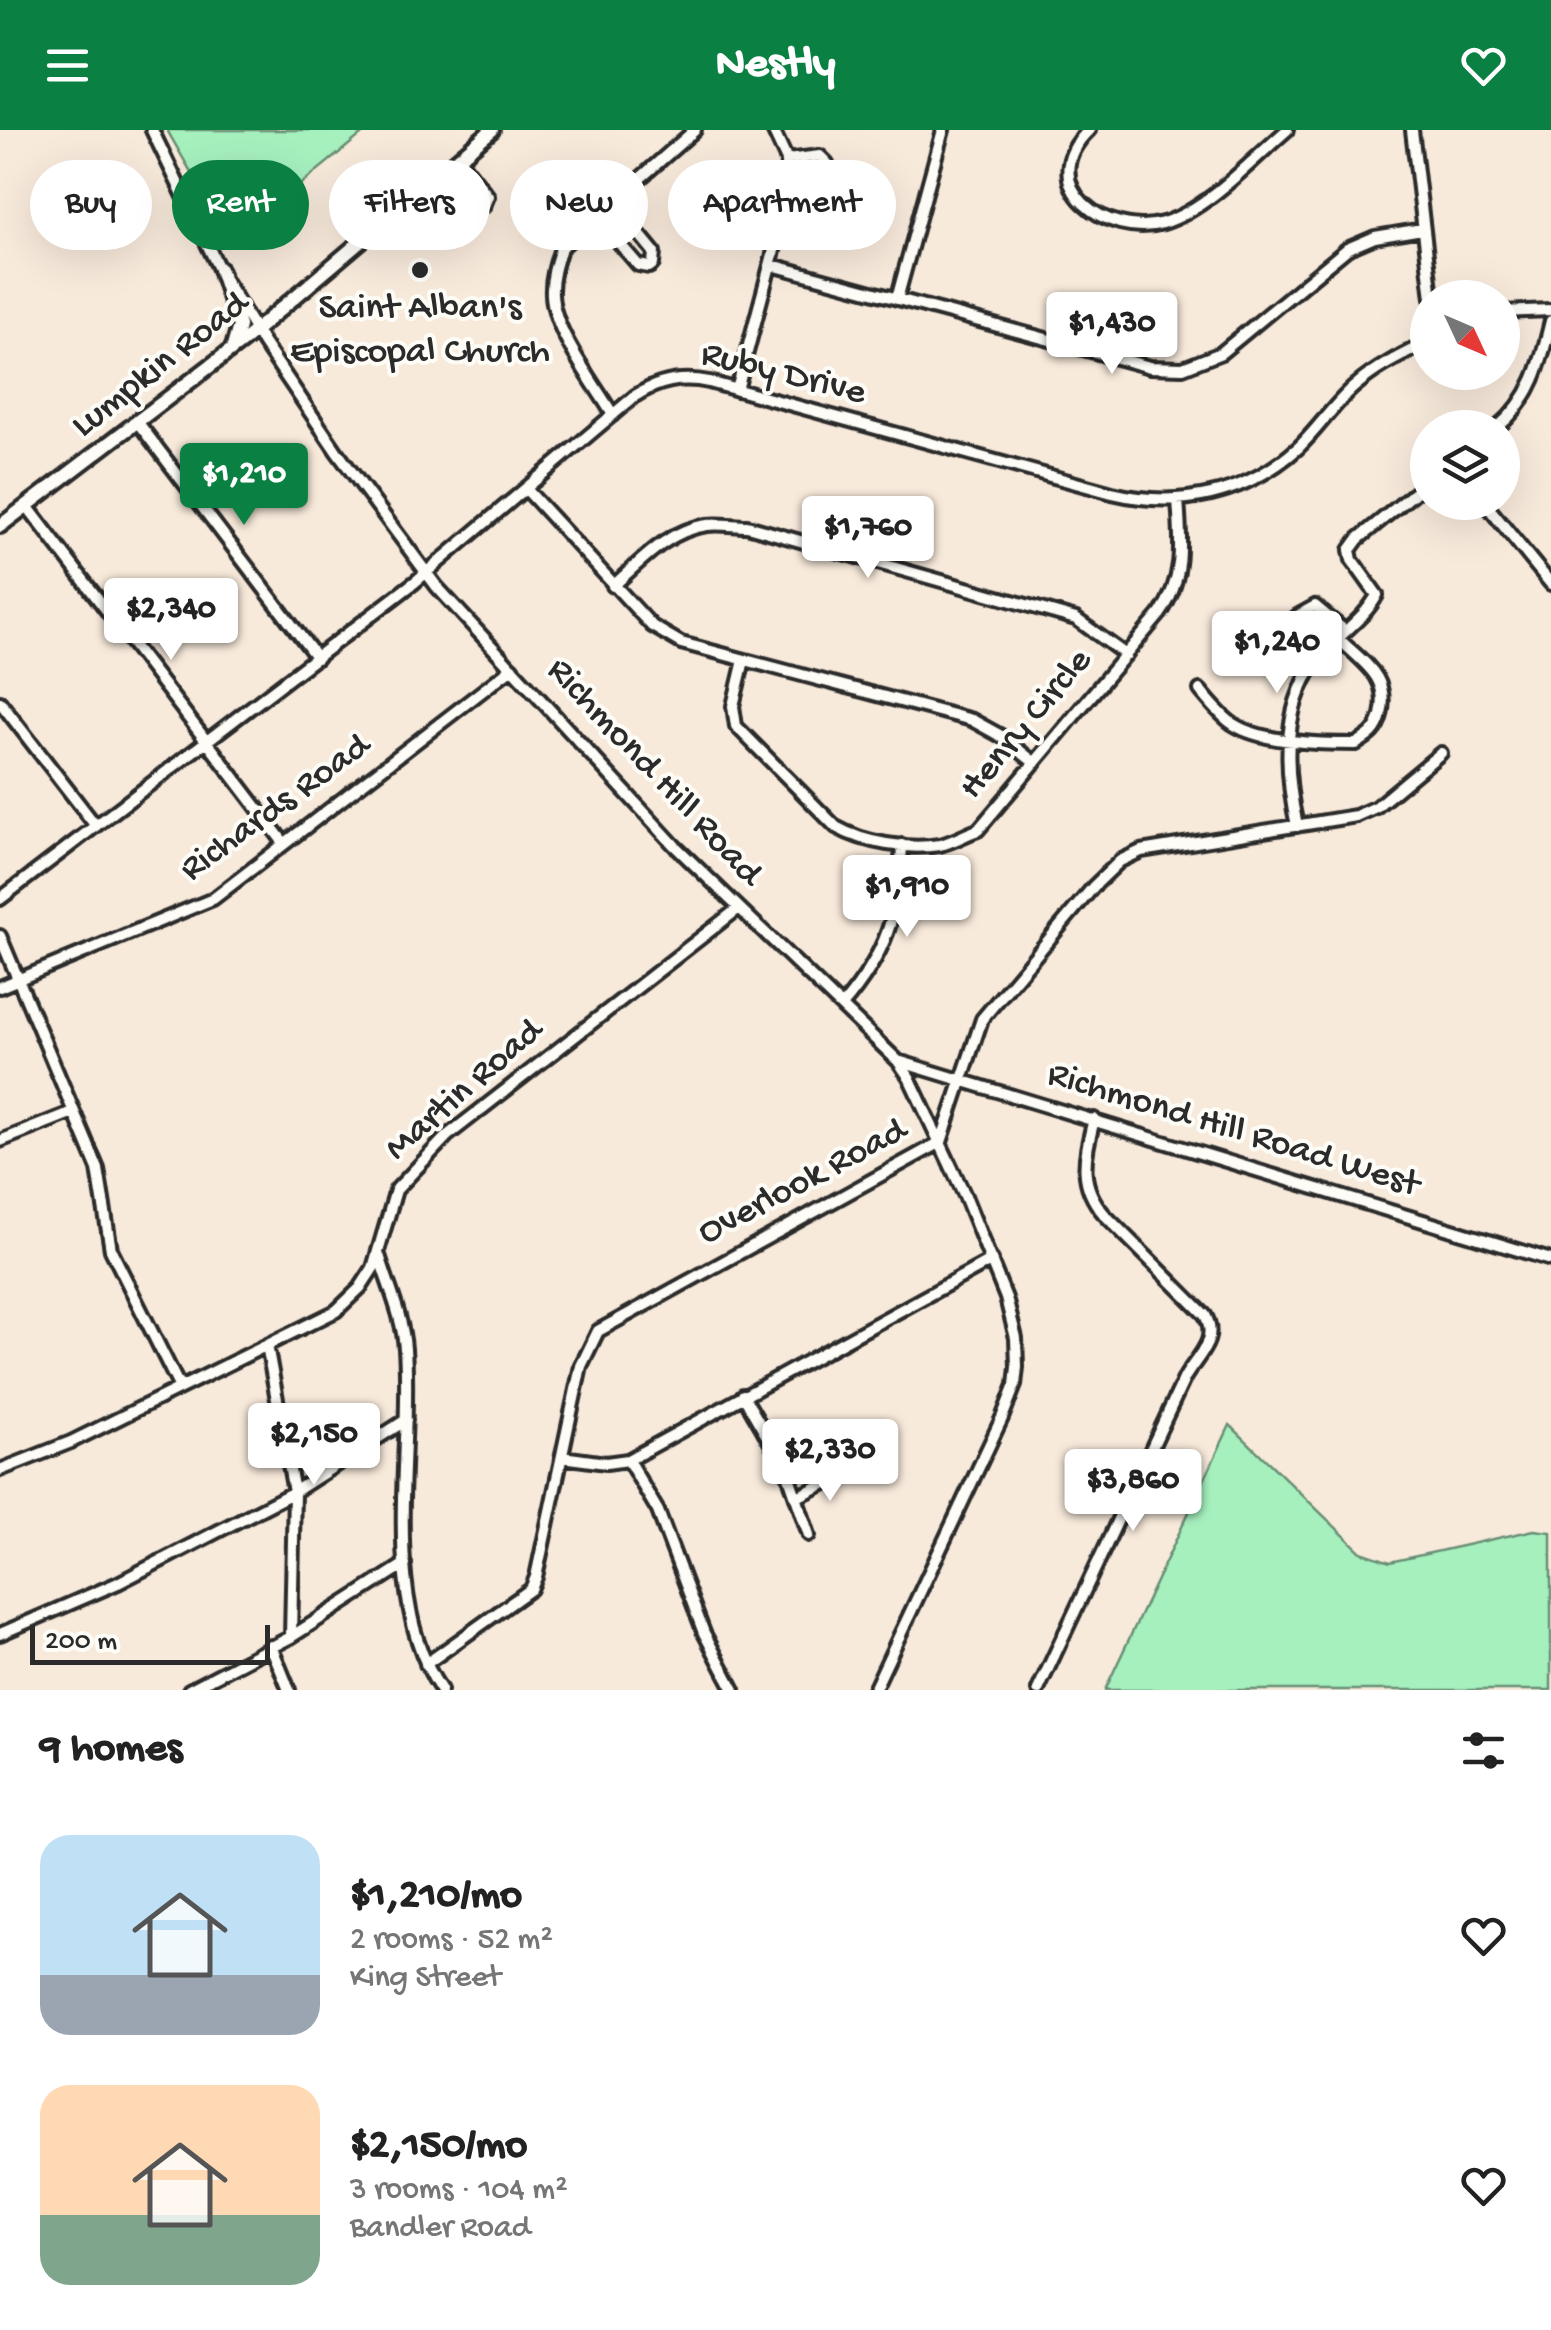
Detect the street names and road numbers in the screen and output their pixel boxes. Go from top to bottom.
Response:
street label: Lumpkin Road [64,282,260,449]
street label: Ruby Drive [696,333,870,417]
street label: Henry Circle [951,640,1103,810]
street label: Richmond Hill Road [536,650,772,898]
street label: Richards Road [172,724,382,893]
street label: Martin Road [377,1009,555,1171]
street label: Richmond Hill Road West [1042,1053,1428,1210]
street label: Overlook Road [691,1108,917,1256]

